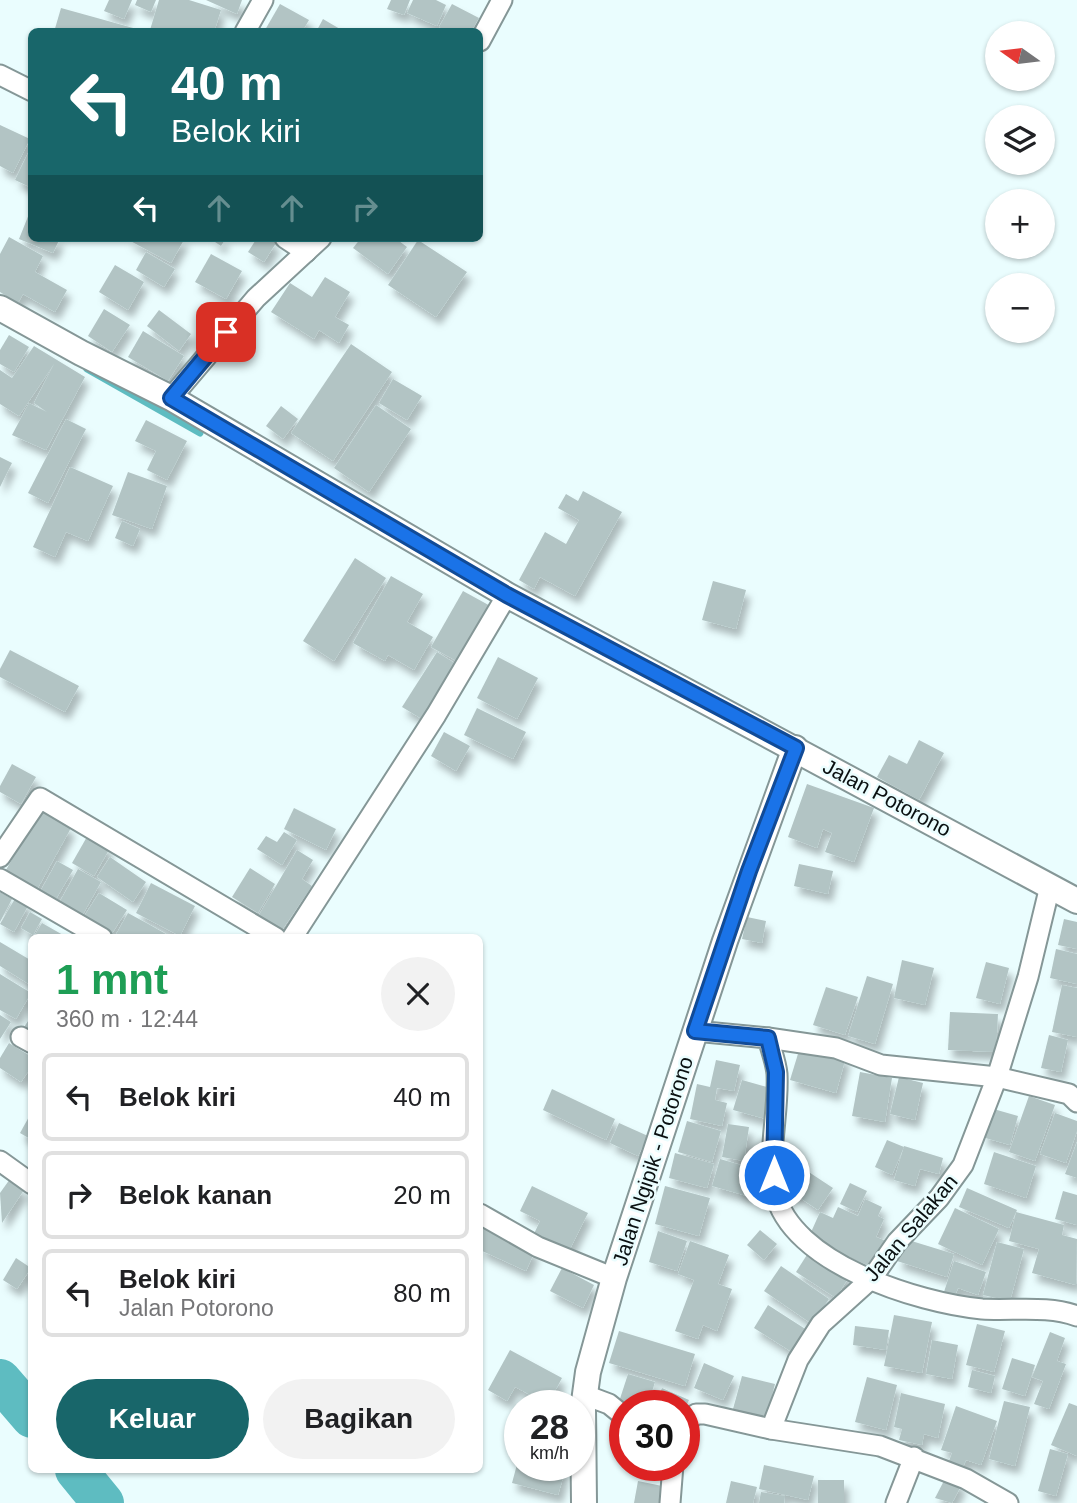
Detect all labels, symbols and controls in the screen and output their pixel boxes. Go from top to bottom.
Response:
north arrow [985,21,1055,91]
map controls [985,21,1055,343]
icon: left [56,56,147,147]
text: 40 m [171,56,283,110]
button: layers [985,105,1055,175]
text: Belok kiri [171,113,301,149]
icon: left [127,189,165,227]
icon: ahead [200,189,238,227]
icon: ahead [273,189,311,227]
icon: right [346,189,384,227]
button: + [985,189,1055,259]
button: − [985,273,1055,343]
pin [196,302,256,362]
icon: arrive [207,313,245,351]
street label: Jalan Potorono [819,754,955,841]
text: 1 mnt [56,956,168,1003]
button: close [381,957,455,1031]
text: 360 m · 12:44 [56,1006,198,1032]
street label: Jalan Ngipik - Potorono [608,1053,697,1268]
icon: left [60,1078,98,1116]
text: Belok kiri [119,1082,236,1112]
text: 40 m [393,1082,451,1112]
position arrow [737,1138,811,1212]
street label: Jalan Salakan [859,1170,962,1286]
icon: right [60,1176,98,1214]
text: Belok kanan [119,1180,272,1210]
text: 20 m [393,1180,451,1210]
text: Belok kiri [119,1264,236,1294]
icon: left [60,1274,98,1312]
text: 80 m [393,1278,451,1308]
text: Jalan Potorono [119,1295,274,1321]
button: Keluar [56,1379,249,1459]
button: Bagikan [263,1379,455,1459]
speed limit sign: 30 [609,1390,700,1481]
text: 28 [530,1407,569,1446]
text: km/h [530,1443,569,1463]

